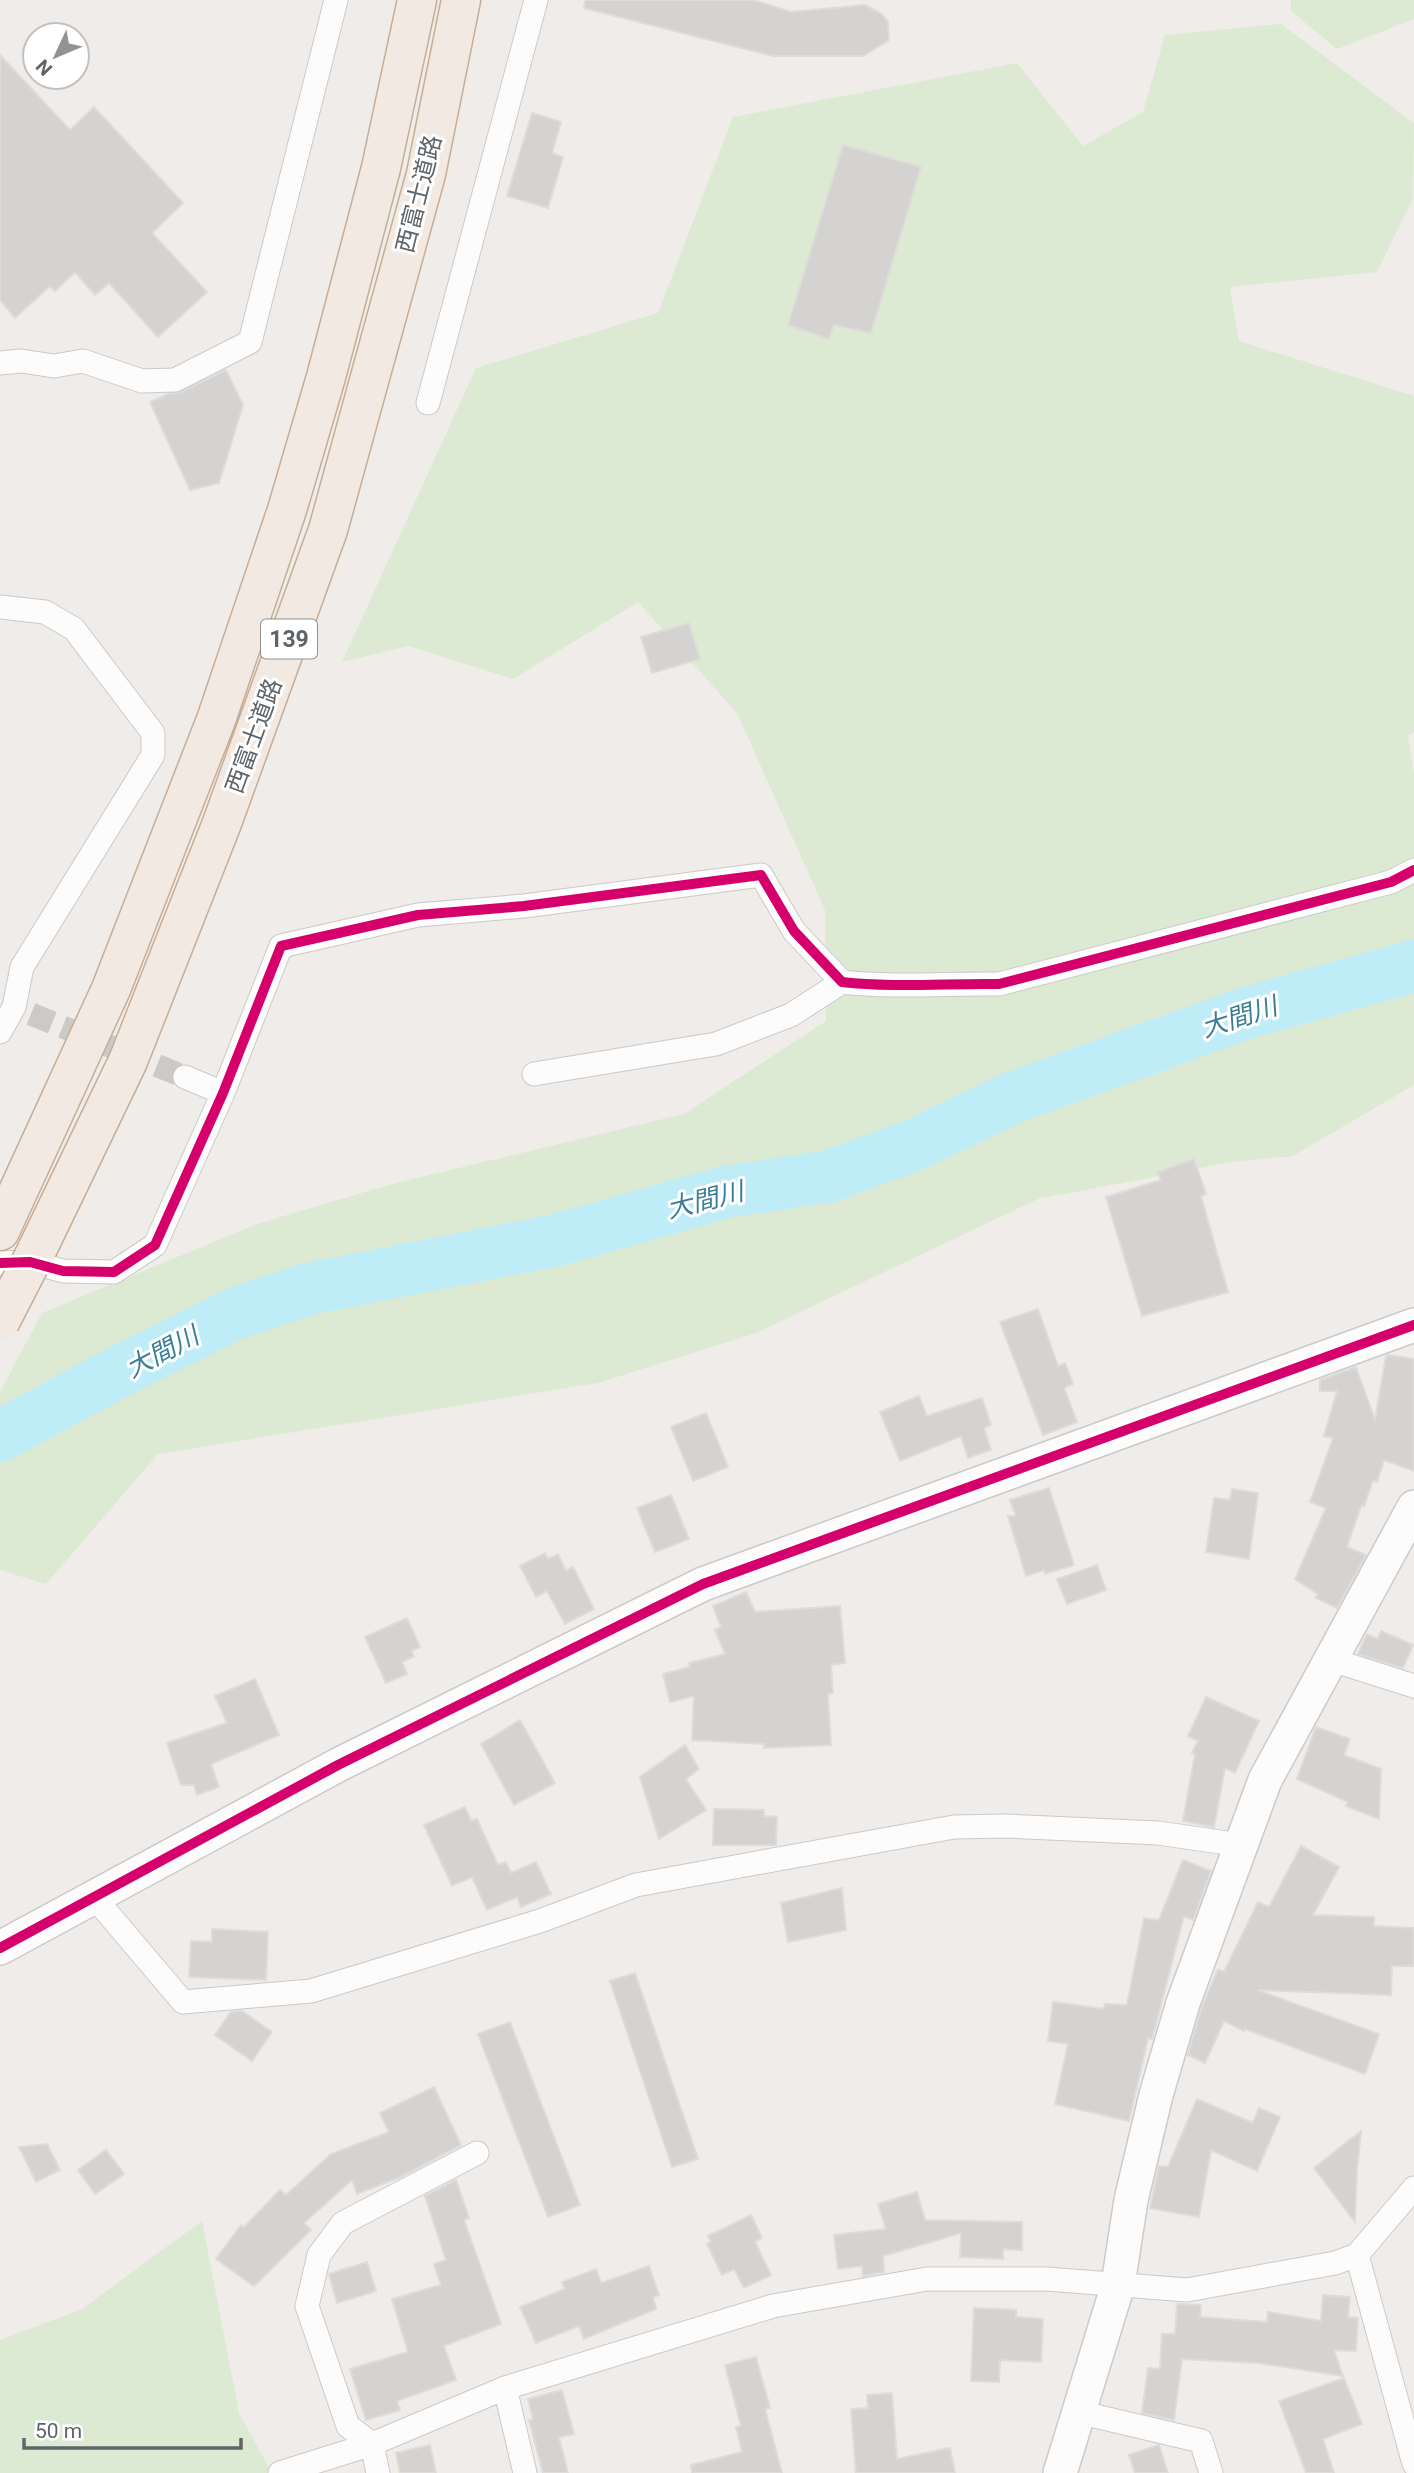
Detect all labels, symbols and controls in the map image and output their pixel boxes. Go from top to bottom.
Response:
north arrow [21,21,91,91]
text: N [31,55,57,80]
street label: 西富士道路 [391,132,447,256]
road number: 139 [261,620,317,659]
street label: 西富士道路 [220,675,288,797]
water label: 大間川 [1197,990,1284,1043]
water label: 大間川 [664,1175,749,1224]
water label: 大間川 [121,1319,206,1384]
scale bar [24,2406,242,2450]
text: 50 m [35,2419,82,2443]

